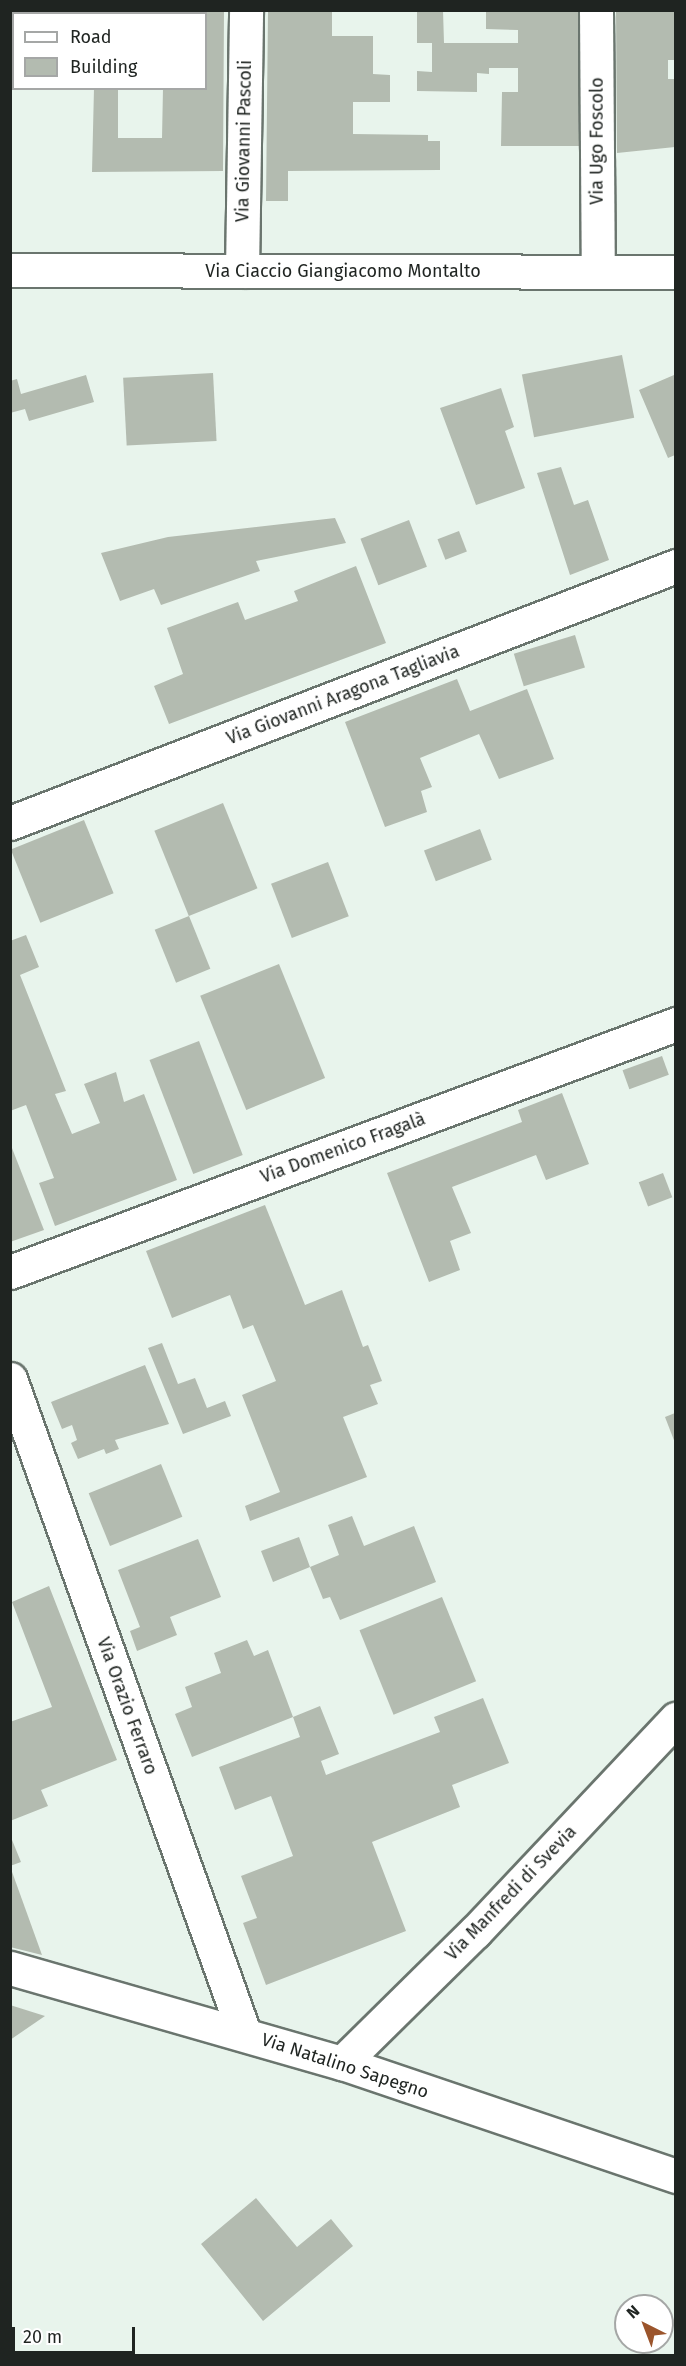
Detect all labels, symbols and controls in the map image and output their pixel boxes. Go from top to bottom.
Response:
legend [12,12,207,90]
text: Road [70,26,112,48]
text: Building [70,56,137,78]
street label: Via Giovanni Pascoli [232,60,256,222]
street label: Via Ugo Foscolo [586,77,608,205]
street label: Via Ciaccio Giangiacomo Montalto [205,260,481,282]
street label: Via Giovanni Aragona Tagliavia [223,641,463,749]
street label: Via Domenico Fragalà [258,1108,428,1188]
street label: Via Orazio Ferraro [92,1634,162,1778]
street label: Via Manfredi di Svevia [441,1821,581,1965]
street label: Via Natalino Sapegno [259,2029,431,2103]
north arrow [614,2294,674,2354]
text: N [623,2301,643,2322]
scale bar [15,2315,138,2353]
text: 20 m [23,2326,62,2348]

